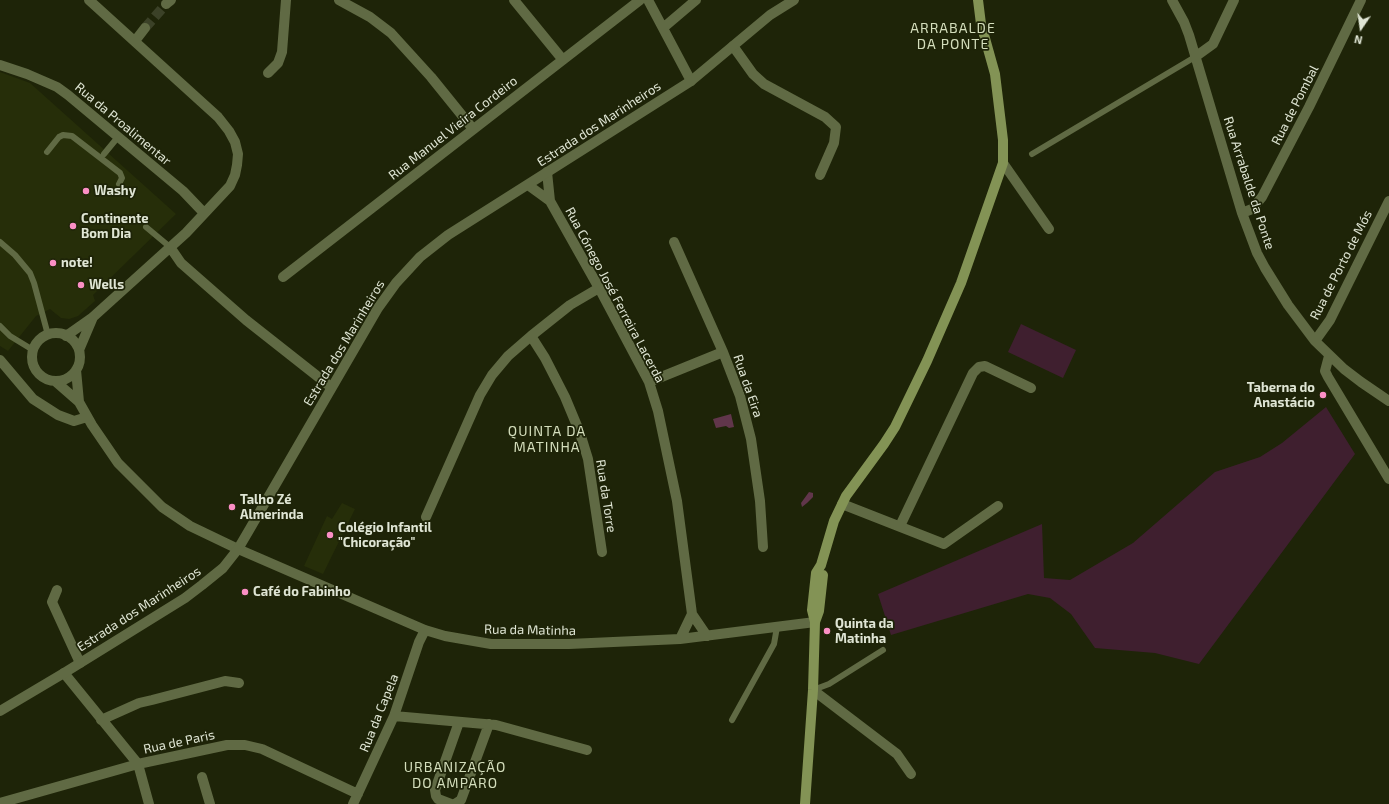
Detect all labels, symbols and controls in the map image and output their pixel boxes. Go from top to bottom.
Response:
north arrow [1341,8,1381,48]
district label: ARRABALDE DA PONTE [910,20,996,52]
text: N [1353,33,1364,47]
street label: Rua de Pombal [1268,62,1322,148]
street label: Rua Manuel Vieira Cordeiro [385,73,521,183]
street label: Estrada dos Marinheiros [534,78,664,170]
street label: Rua da Proalimentar [72,79,174,169]
street label: Rua Arrabalde da Ponte [1220,115,1278,251]
place label: Washy [94,183,136,199]
marker: Washy [81,186,91,196]
street label: Rua Cónego José Ferreira Lacerda [562,204,668,386]
street label: Rua de Porto de Mós [1307,208,1375,322]
place label: Continente Bom Dia [81,211,149,242]
marker: Continente Bom Dia [68,221,78,231]
place label: note! [61,255,93,271]
marker: note! [48,258,58,268]
place label: Wells [89,277,124,293]
street label: Estrada dos Marinheiros [300,277,388,409]
marker: Wells [76,280,86,290]
street label: Rua da Eira [730,352,766,420]
place label: Taberna do Anastácio [1247,380,1315,411]
marker: Taberna do Anastácio [1318,390,1328,400]
district label: QUINTA DA MATINHA [508,423,586,456]
street label: Rua da Torre [593,458,619,534]
place label: Talho Zé Almerinda [240,492,304,523]
marker: Talho Zé Almerinda [227,502,237,512]
place label: Colégio Infantil "Chicoração" [338,520,432,551]
marker: Colégio Infantil "Chicoração" [325,530,335,540]
street label: Estrada dos Marinheiros [74,563,204,655]
place label: Café do Fabinho [253,584,351,600]
marker: Café do Fabinho [240,587,250,597]
place label: Quinta da Matinha [835,616,894,647]
street label: Rua da Matinha [484,621,576,639]
marker: Quinta da Matinha [822,626,832,636]
street label: Rua da Capela [356,672,402,754]
street label: Rua de Paris [142,727,216,757]
district label: URBANIZAÇÃO DO AMPARO [404,759,506,792]

